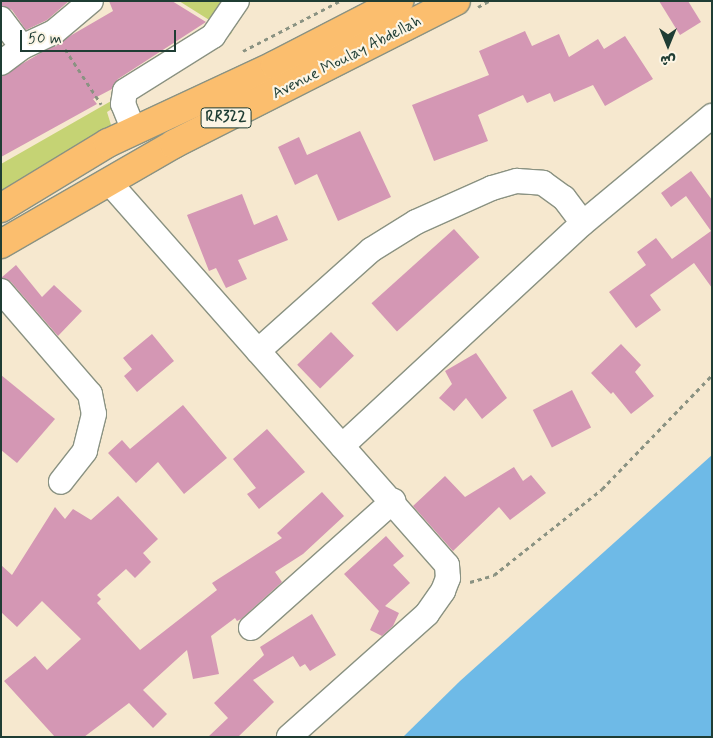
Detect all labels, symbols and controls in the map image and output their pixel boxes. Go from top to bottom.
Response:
street label: Avenue Moulay Abdellah [269,12,425,104]
scale bar [22,20,179,52]
north arrow [643,20,693,70]
text: 50 m [28,29,62,49]
text: ش [660,51,676,69]
road number: RR322 [200,106,252,130]

